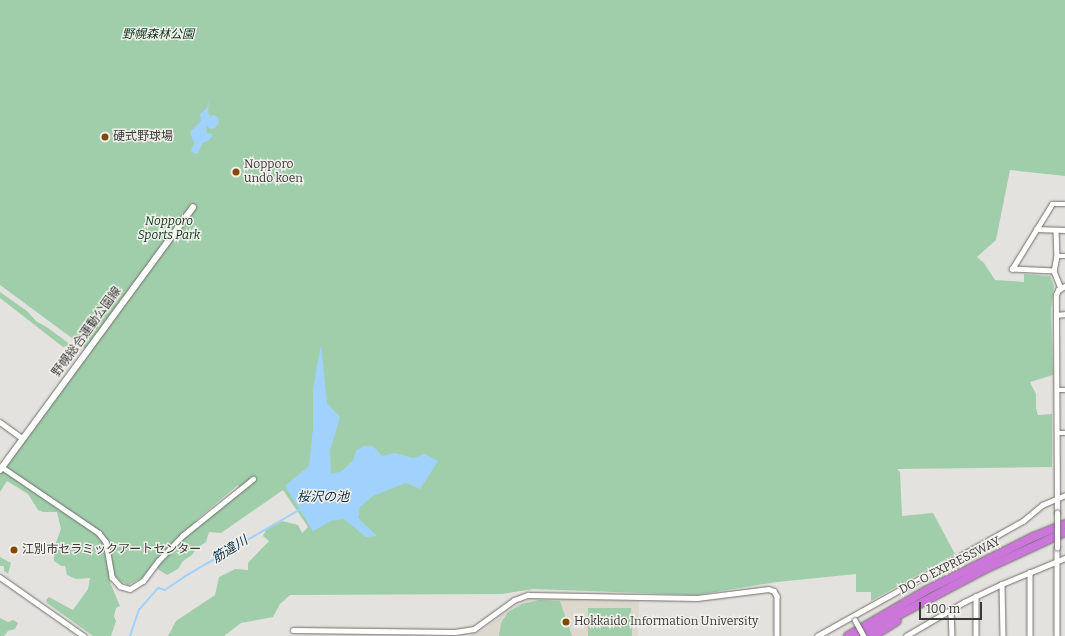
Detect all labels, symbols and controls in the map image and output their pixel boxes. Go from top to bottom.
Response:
park label: 野幌森林公園 [122,28,194,42]
place label: 硬式野球場 [113,130,173,144]
marker: 硬式野球場 [100,132,110,142]
place label: Nopporo undo koen [244,158,303,186]
marker: Nopporo undo koen [231,167,241,177]
park label: Nopporo Sports Park [138,215,200,243]
street label: 野幌総合運動公園線 [49,284,125,380]
water label: 桜沢の池 [297,489,349,505]
water label: 筋違川 [209,533,251,567]
street label: DO-O EXPRESSWAY [897,534,1003,598]
place label: 江別市セラミックアートセンター [22,543,201,557]
marker: 江別市セラミックアートセンター [9,545,19,555]
scale bar [921,594,984,620]
text: 100 m [926,602,960,616]
place label: Hokkaido Information University [574,615,758,629]
marker: Hokkaido Information University [561,617,571,627]

